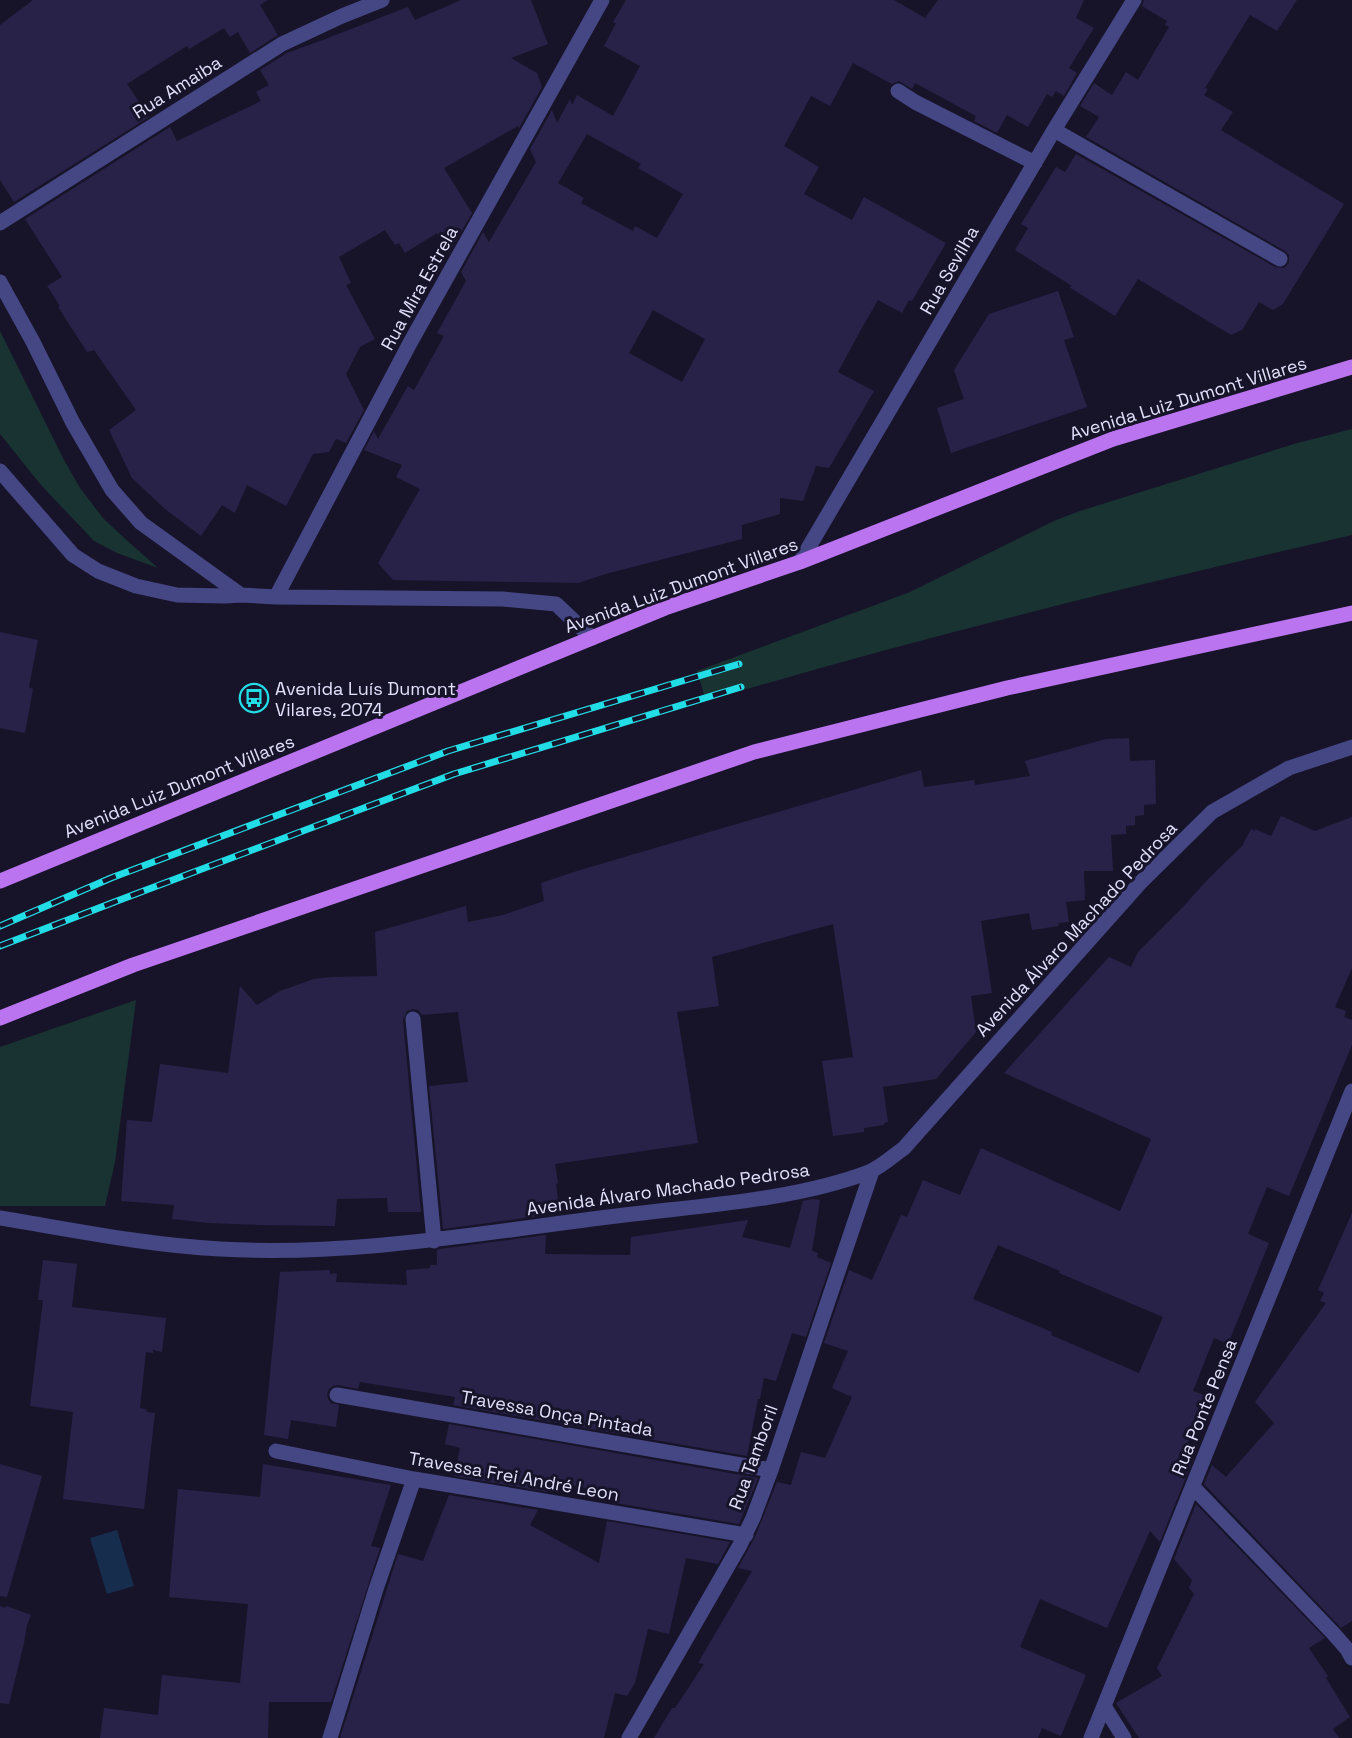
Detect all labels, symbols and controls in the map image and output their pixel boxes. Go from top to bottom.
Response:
street label: Rua Amaiba [128,51,226,123]
street label: Rua Mira Estrela [375,222,463,354]
street label: Rua Sevilha [914,222,984,318]
street label: Avenida Luiz Dumont Villares [1067,351,1309,445]
street label: Avenida Luiz Dumont Villares [561,532,801,638]
place label: Avenida Luís Dumont Vilares, 2074 [275,677,456,721]
bus stop icon: Avenida Luís Dumont Vilares, 2074 [238,682,270,714]
street label: Avenida Luiz Dumont Villares [60,729,298,843]
street label: Avenida Álvaro Machado Pedrosa [970,817,1182,1041]
street label: Avenida Álvaro Machado Pedrosa [525,1158,811,1220]
street label: Rua Ponte Pensa [1166,1335,1242,1479]
street label: Travessa Onça Pintada [459,1385,655,1441]
street label: Rua Tamboril [723,1401,783,1513]
street label: Travessa Frei André Leon [407,1446,621,1506]

